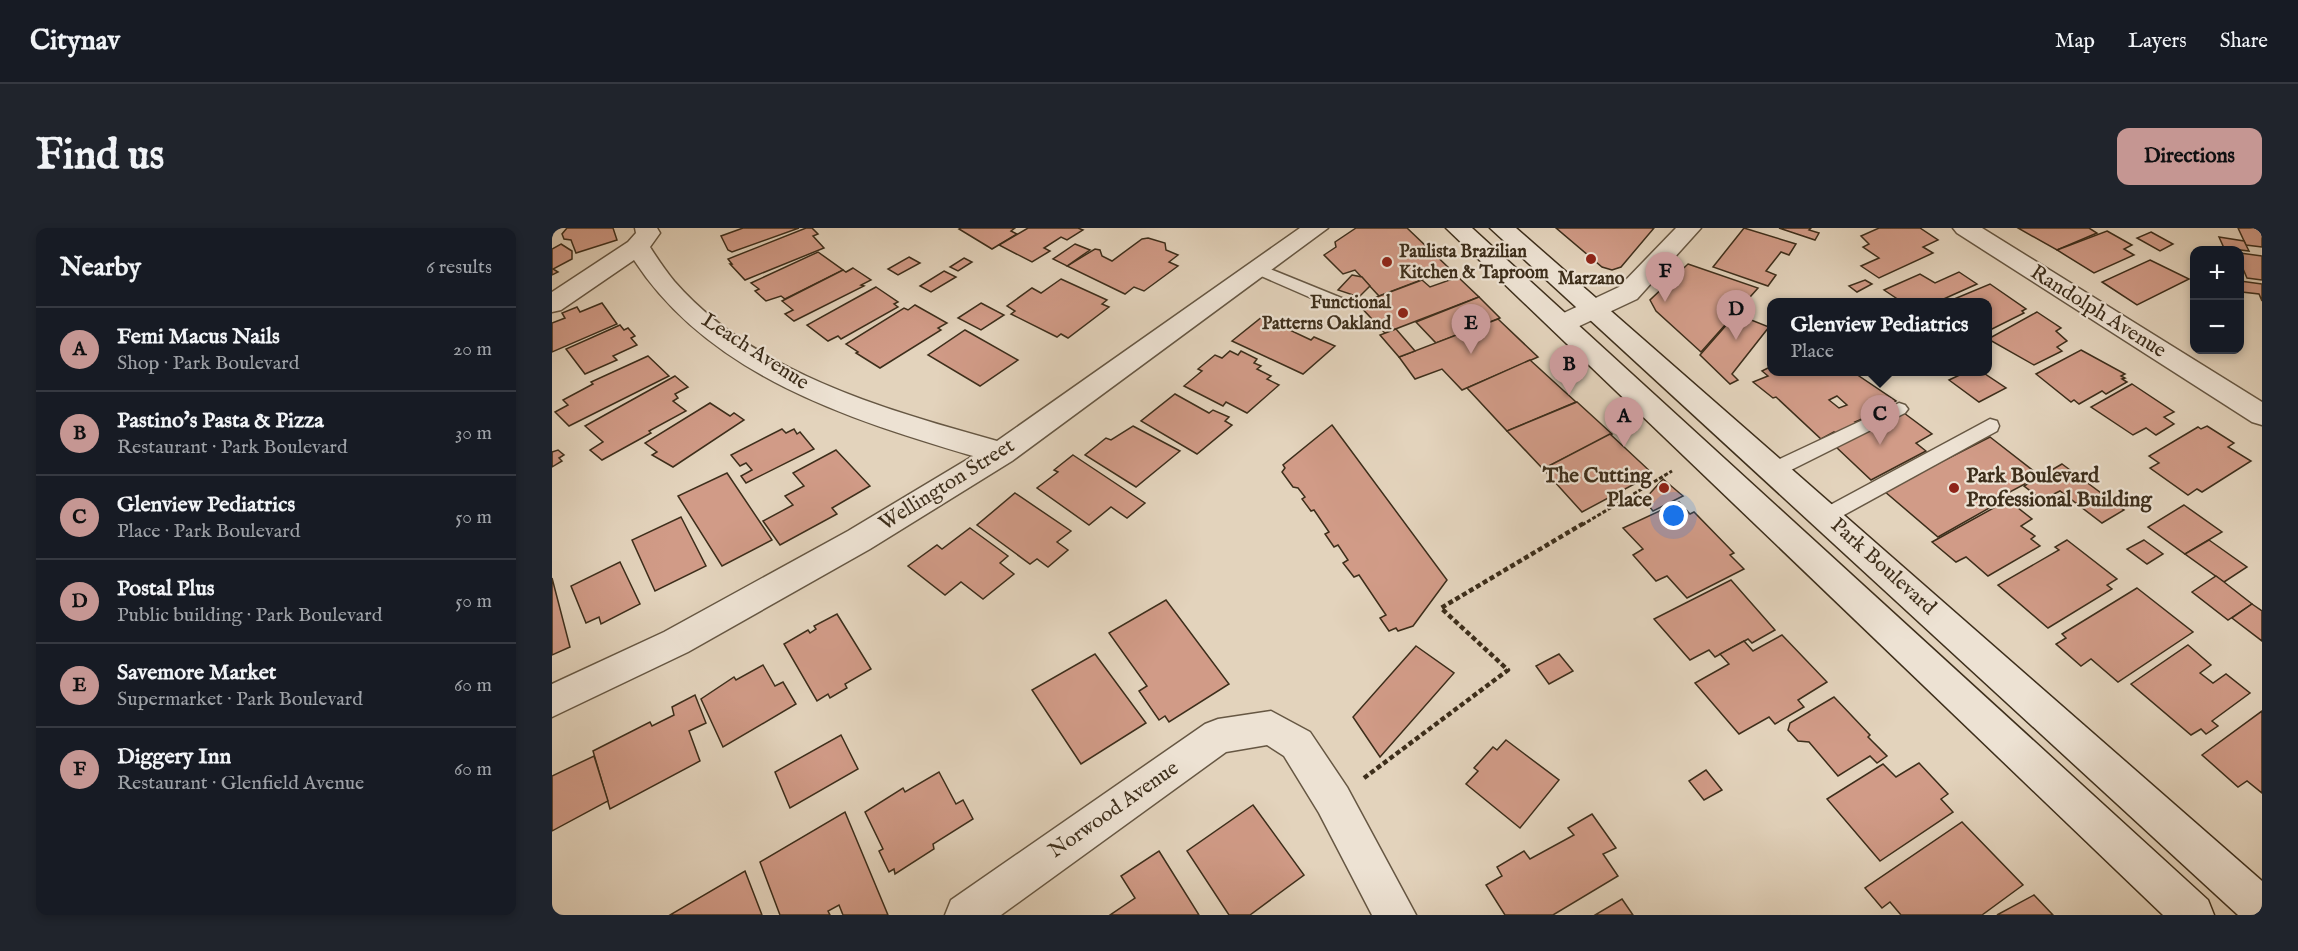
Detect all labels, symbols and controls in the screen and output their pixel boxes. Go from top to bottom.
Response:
text: Citynav [30,24,120,59]
text: Map [2055,28,2095,55]
text: Layers [2128,28,2187,55]
text: Share [2220,28,2268,55]
button: Directions [2117,128,2262,185]
text: Find us [36,130,164,183]
place label: Paulista Brazilian Kitchen & Taproom [1399,241,1549,285]
map controls [2190,246,2244,354]
button: + [2190,246,2244,300]
text: Nearby [60,251,141,284]
marker: Marzano [1584,252,1598,266]
pin: F [1646,253,1684,302]
text: 6 results [426,255,492,280]
marker: Paulista Brazilian Kitchen & Taproom [1380,255,1394,269]
street label: Randolph Avenue [2025,259,2171,365]
place label: Marzano [1558,268,1625,291]
pin: D [1716,291,1756,340]
place label: Functional Patterns Oakland [1262,292,1392,336]
popup [1767,298,1992,376]
button: − [2190,300,2244,354]
pin: E [1452,304,1490,354]
marker: Functional Patterns Oakland [1396,306,1410,320]
street label: Leach Avenue [696,307,814,397]
text: Glenview Pediatrics [1790,311,1969,339]
text: Femi Macus Nails [117,323,280,351]
text: A [73,337,86,362]
text: 20 m [453,337,492,362]
text: Place [1790,339,1834,364]
pin: B [1550,346,1588,395]
text: Shop · Park Boulevard [117,351,299,376]
pin: C [1860,396,1900,445]
pin: A [1604,398,1644,447]
text: Pastino's Pasta & Pizza [117,407,324,435]
text: B [73,421,86,446]
text: 30 m [455,421,492,446]
street label: Wellington Street [874,433,1020,537]
text: Restaurant · Park Boulevard [117,435,348,460]
place label: The Cutting Place [1542,463,1653,514]
place label: Park Boulevard Professional Building [1966,463,2152,514]
marker: The Cutting Place [1657,481,1671,495]
marker: Park Boulevard Professional Building [1947,481,1961,495]
text: Glenview Pediatrics [117,491,295,519]
your location [1659,501,1688,530]
text: C [72,505,87,530]
text: 50 m [455,505,492,530]
street label: Park Boulevard [1825,512,1942,622]
text: Place · Park Boulevard [117,519,300,544]
text: Postal Plus [117,575,215,603]
text: D [71,589,88,614]
text: 50 m [455,589,492,614]
text: Public building · Park Boulevard [117,603,382,628]
text: Savemore Market [117,659,276,687]
text: E [73,673,86,698]
text: 60 m [454,673,492,698]
text: Supermarket · Park Boulevard [117,687,363,712]
text: Diggery Inn [117,743,231,771]
street label: Norwood Avenue [1044,755,1185,865]
text: F [73,757,86,782]
text: 60 m [454,757,492,782]
text: Restaurant · Glenfield Avenue [117,771,364,796]

